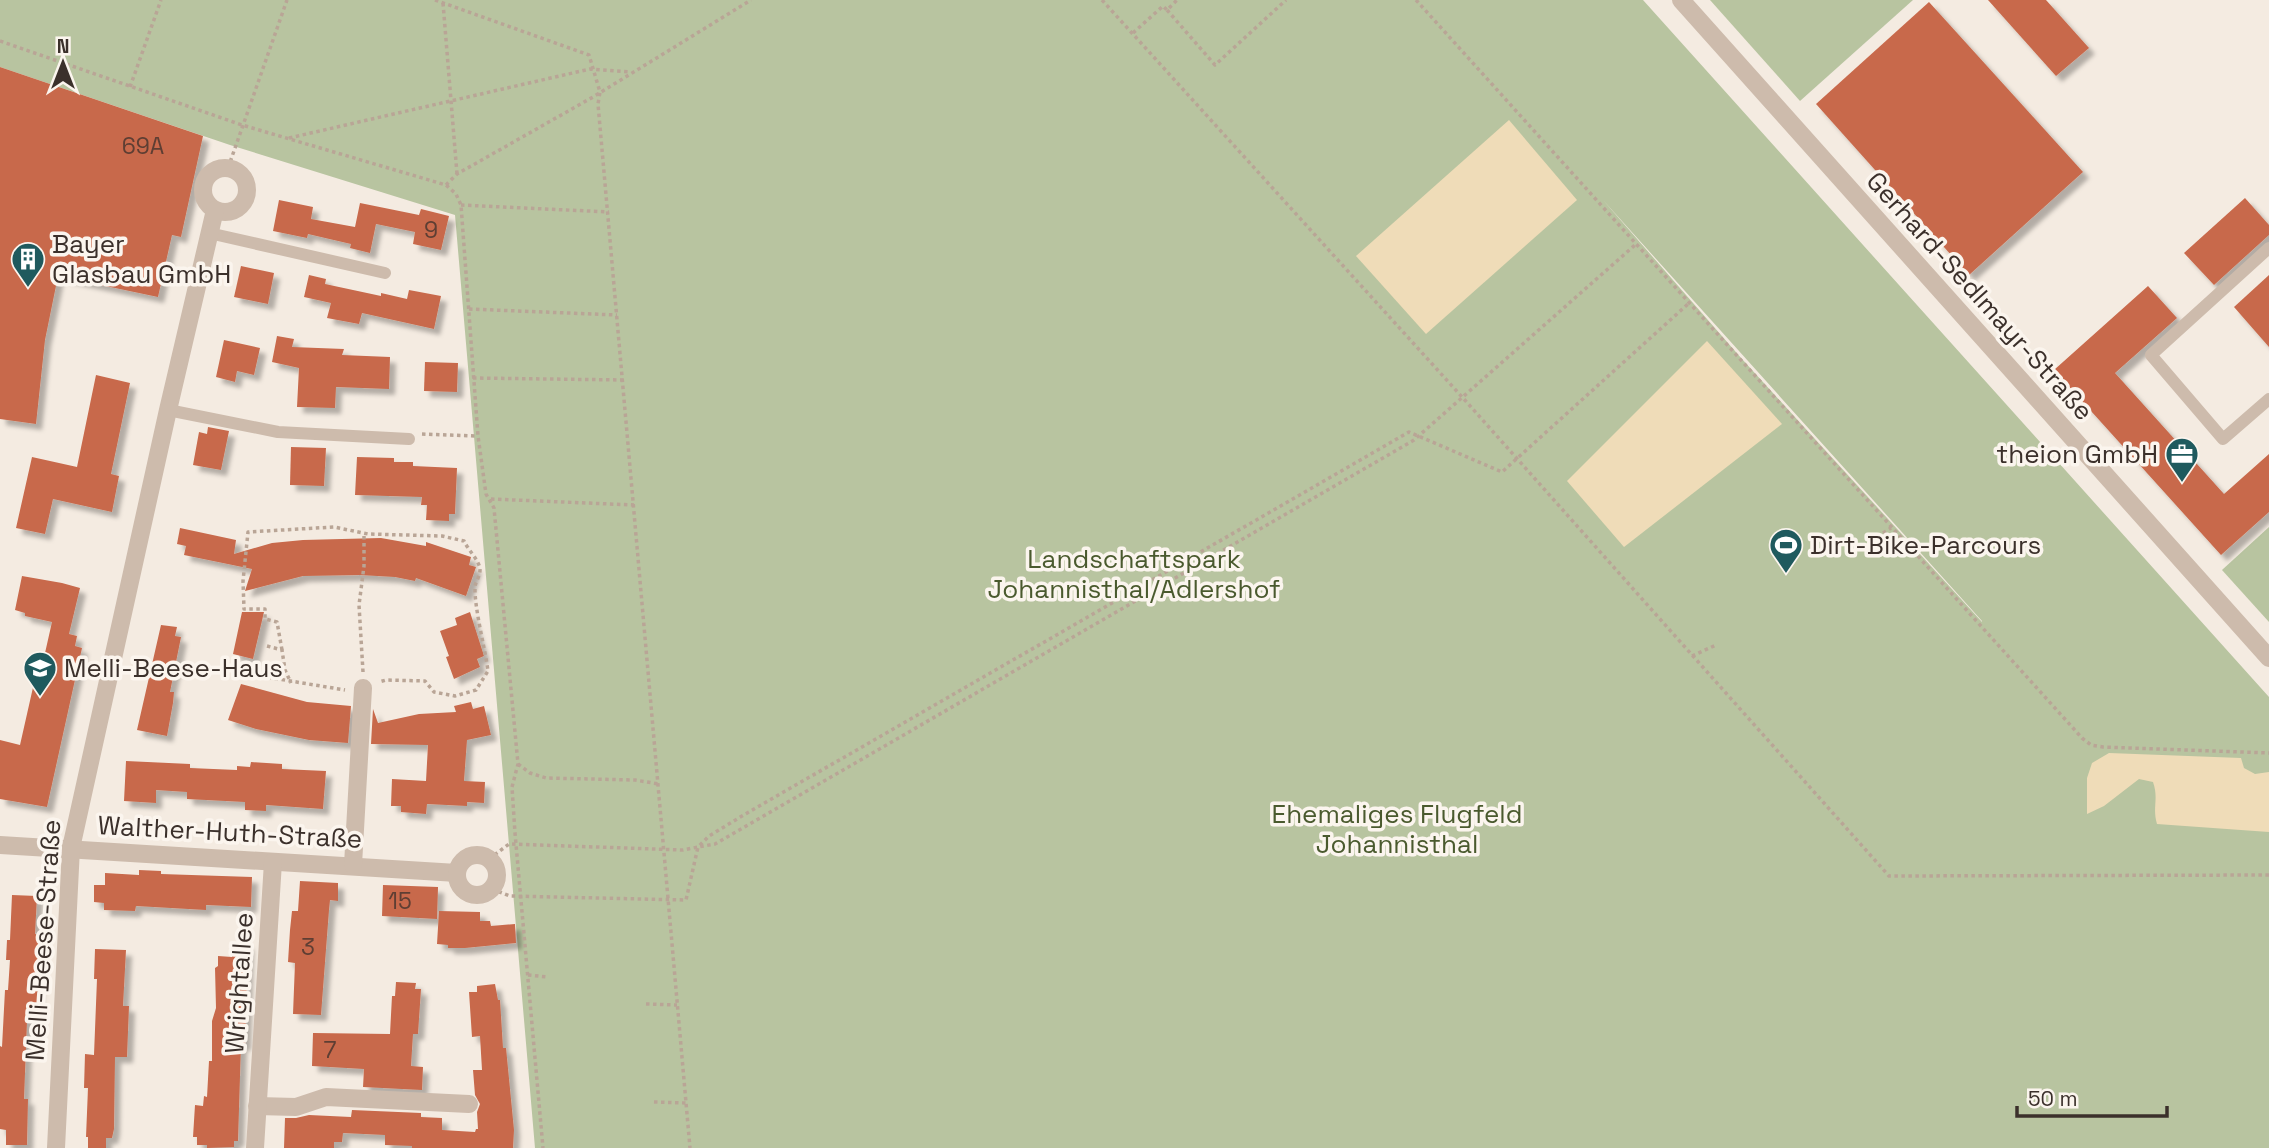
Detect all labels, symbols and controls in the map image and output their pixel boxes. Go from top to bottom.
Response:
north arrow [28,28,98,98]
text: N [57,34,69,59]
house number: 69A [122,131,164,161]
street label: Gerhard-Sedlmayr-Straße [1859,164,2101,428]
house number: 9 [424,215,438,245]
place label: Bayer Glasbau GmbH [52,227,231,291]
building icon: Bayer Glasbau GmbH [9,240,47,289]
office icon: theion GmbH [2163,435,2201,484]
place label: theion GmbH [1996,437,2158,471]
sports icon: Dirt-Bike-Parcours [1767,526,1805,575]
place label: Dirt-Bike-Parcours [1810,528,2041,562]
park label: Landschaftspark Johannisthal/Adlershof [987,542,1281,606]
school or university icon: Melli-Beese-Haus [21,649,59,698]
place label: Melli-Beese-Haus [64,651,283,685]
park label: Ehemaliges Flugfeld Johannisthal [1272,797,1522,861]
street label: Walther-Huth-Straße [97,808,363,856]
street label: Melli-Beese-Straße [18,818,68,1062]
house number: 15 [388,886,412,916]
street label: Wrightallee [217,911,261,1055]
house number: 3 [301,932,315,962]
house number: 7 [324,1035,337,1065]
scale bar [2017,1074,2168,1118]
text: 50 m [2028,1085,2078,1112]

